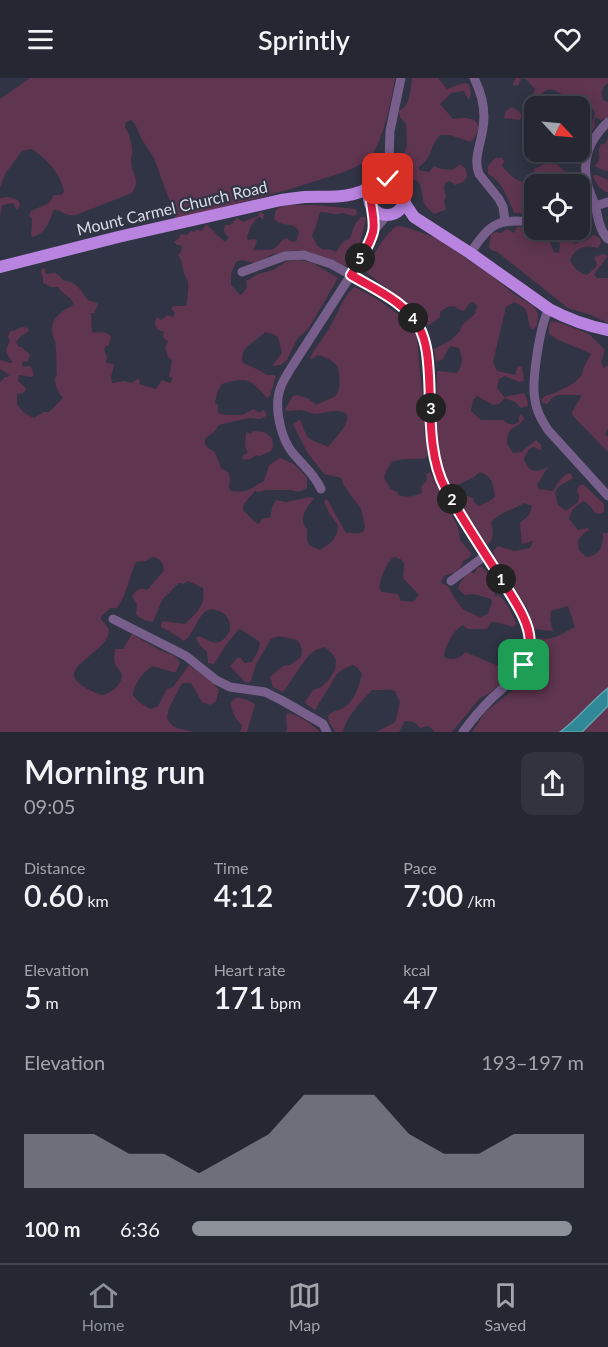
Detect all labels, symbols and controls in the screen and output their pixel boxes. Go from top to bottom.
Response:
icon: menu [24,23,57,56]
text: Sprintly [258,23,350,56]
icon: heart [551,23,584,56]
north arrow [524,96,590,162]
map controls [524,96,590,240]
pin [362,153,413,204]
icon: check [371,162,404,195]
button: locate [524,174,590,240]
street label: Mount Carmel Church Road [75,176,269,239]
pin: 5 [345,243,375,273]
text: 5 [355,248,365,267]
pin: 4 [398,303,428,333]
text: 4 [408,308,418,327]
pin: 3 [416,393,446,423]
text: 3 [426,398,436,417]
pin: 2 [437,484,467,514]
text: 2 [447,489,457,508]
pin: 1 [486,564,516,594]
text: 1 [496,569,506,588]
pin [498,639,549,690]
icon: arrive [507,648,540,681]
text: Morning run [24,751,205,791]
button: share [521,752,584,815]
text: 09:05 [24,794,75,818]
text: Distance [24,858,85,877]
text: Time [214,858,249,877]
text: Pace [403,858,437,877]
text: 0.60 [24,877,83,913]
text: 4:12 [214,877,273,913]
text: 7:00 [403,877,463,913]
text: km [83,891,109,910]
text: /km [463,891,496,910]
text: Elevation [24,960,89,979]
text: Heart rate [214,960,285,979]
text: kcal [403,960,430,979]
text: 5 [24,979,41,1015]
text: 171 [214,979,266,1015]
text: 47 [403,979,438,1015]
text: m [41,993,59,1012]
text: bpm [266,993,301,1012]
text: Elevation [24,1050,105,1074]
text: 193–197 m [481,1050,584,1074]
text: 100 m [24,1217,80,1241]
text: 6:36 [120,1217,160,1241]
tab: Home [82,1279,124,1334]
tab: Map [288,1279,321,1334]
tab: Saved [484,1279,526,1334]

